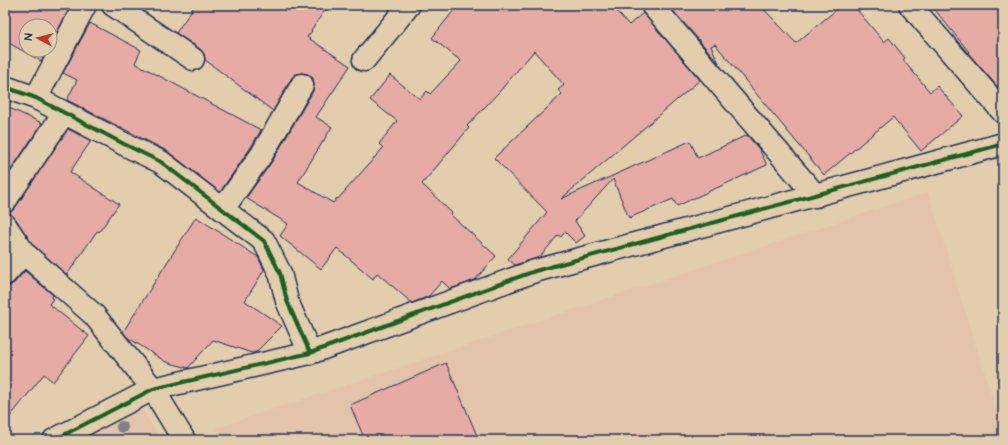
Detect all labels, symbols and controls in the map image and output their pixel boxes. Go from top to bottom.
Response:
north arrow [18,18,58,58]
text: N [21,32,36,41]

